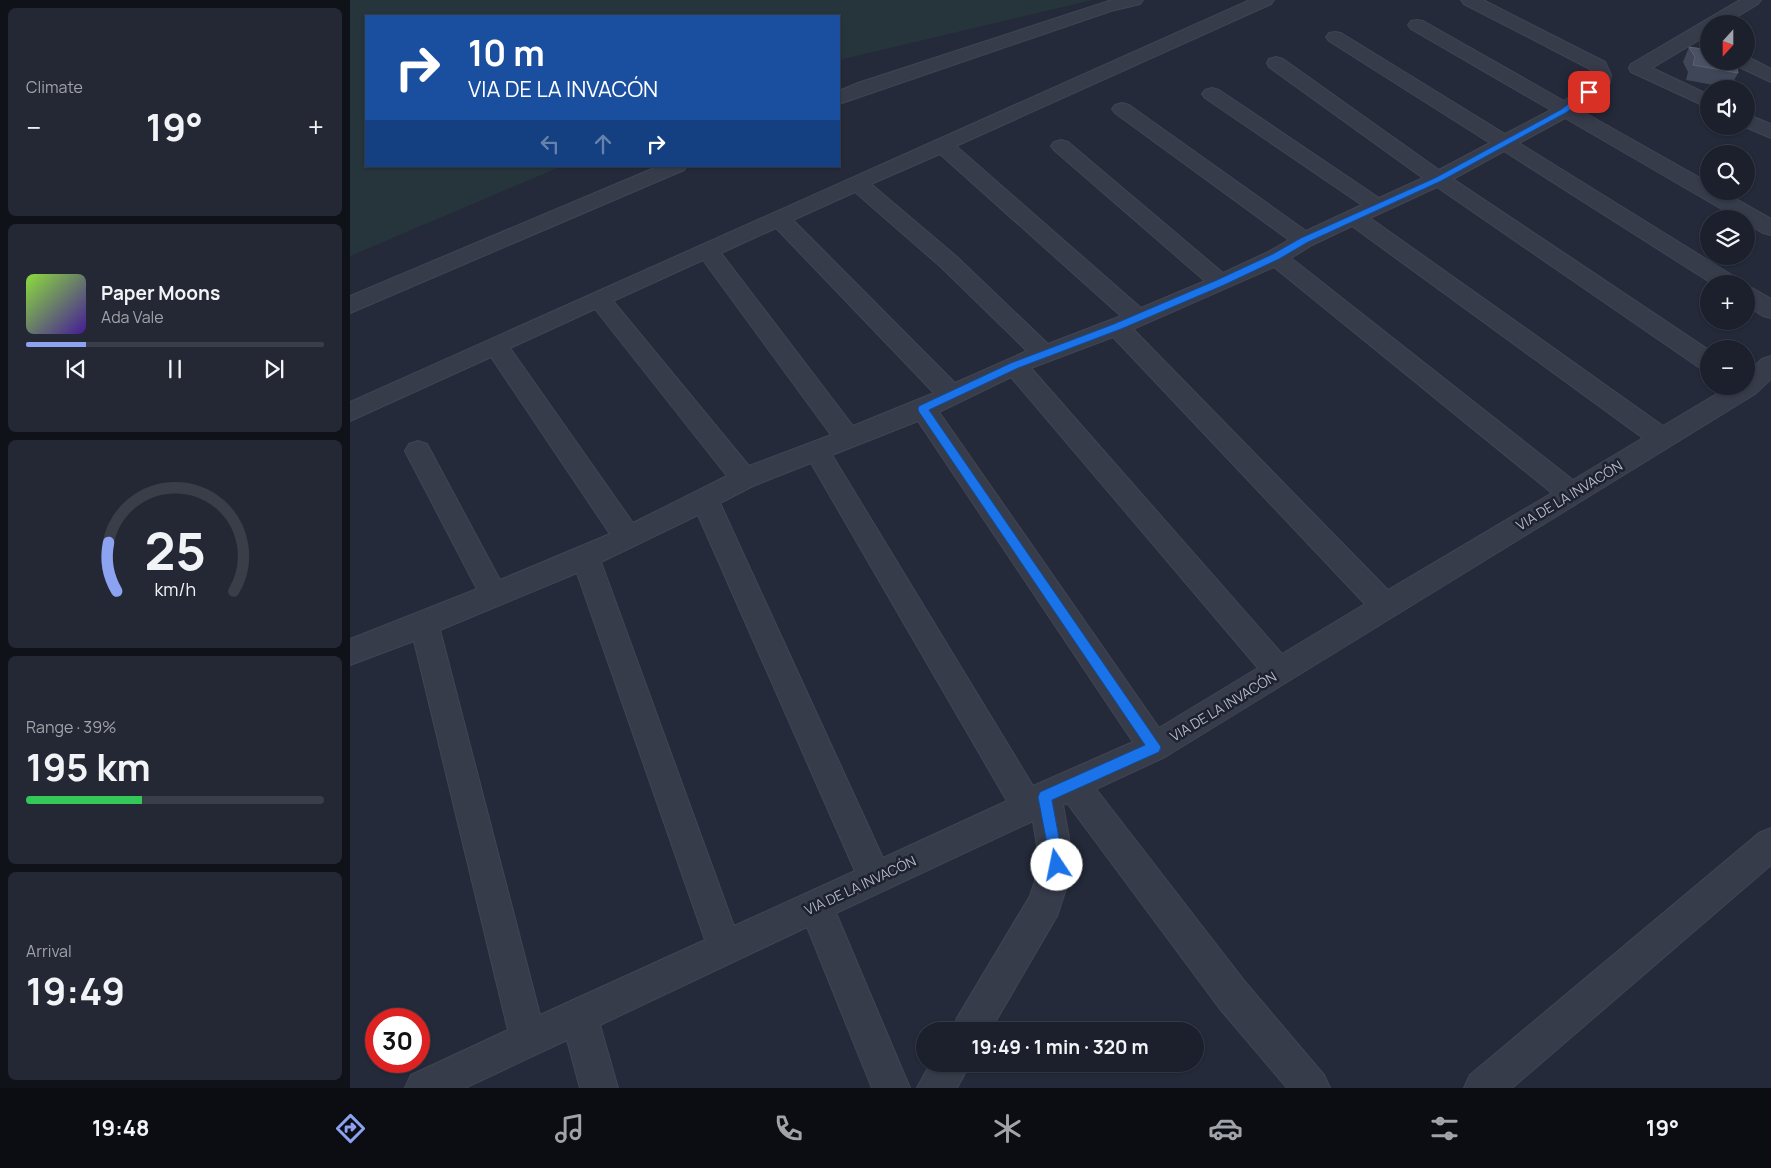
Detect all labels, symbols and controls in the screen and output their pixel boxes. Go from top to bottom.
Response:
north arrow [1700,15,1755,70]
map controls [1700,15,1755,395]
text: 10 m [468,29,545,77]
icon: right [385,35,450,100]
pin [1568,71,1610,113]
text: VIA DE LA INVACÓN [468,74,658,104]
text: Climate [26,76,83,98]
icon: arrive [1575,78,1603,106]
button: sound [1700,80,1755,135]
text: 19° [146,100,203,152]
text: − [26,108,41,146]
text: + [308,108,324,146]
icon: left [536,130,564,158]
icon: ahead [589,130,617,158]
icon: right [642,130,670,158]
button: search [1700,145,1755,200]
button: layers [1700,210,1755,265]
button: + [1700,275,1755,330]
text: Paper Moons [101,280,220,306]
text: Ada Vale [101,306,164,328]
button: − [1700,340,1755,395]
icon: previous [62,355,90,383]
icon: pause [161,355,189,383]
icon: next [260,355,288,383]
street label: VIA DE LA INVACÓN [1512,456,1626,534]
text: 25 [144,515,206,586]
text: km/h [154,577,196,601]
street label: VIA DE LA INVACÓN [1166,667,1280,745]
text: Range · 39% [26,716,117,738]
text: 195 km [26,740,151,792]
position arrow [1030,838,1082,890]
street label: VIA DE LA INVACÓN [801,851,919,919]
text: Arrival [26,940,72,962]
text: 19:49 [26,964,125,1016]
speed limit sign: 30 [365,1008,430,1073]
text: 19:49 · 1 min · 320 m [971,1034,1149,1060]
icon: directions [333,1111,368,1146]
icon: music [552,1111,587,1146]
icon: phone [771,1111,806,1146]
icon: climate [990,1111,1025,1146]
icon: car [1208,1111,1243,1146]
icon: filters [1427,1111,1462,1146]
text: 19:48 [92,1113,150,1143]
text: 19° [1646,1113,1679,1143]

